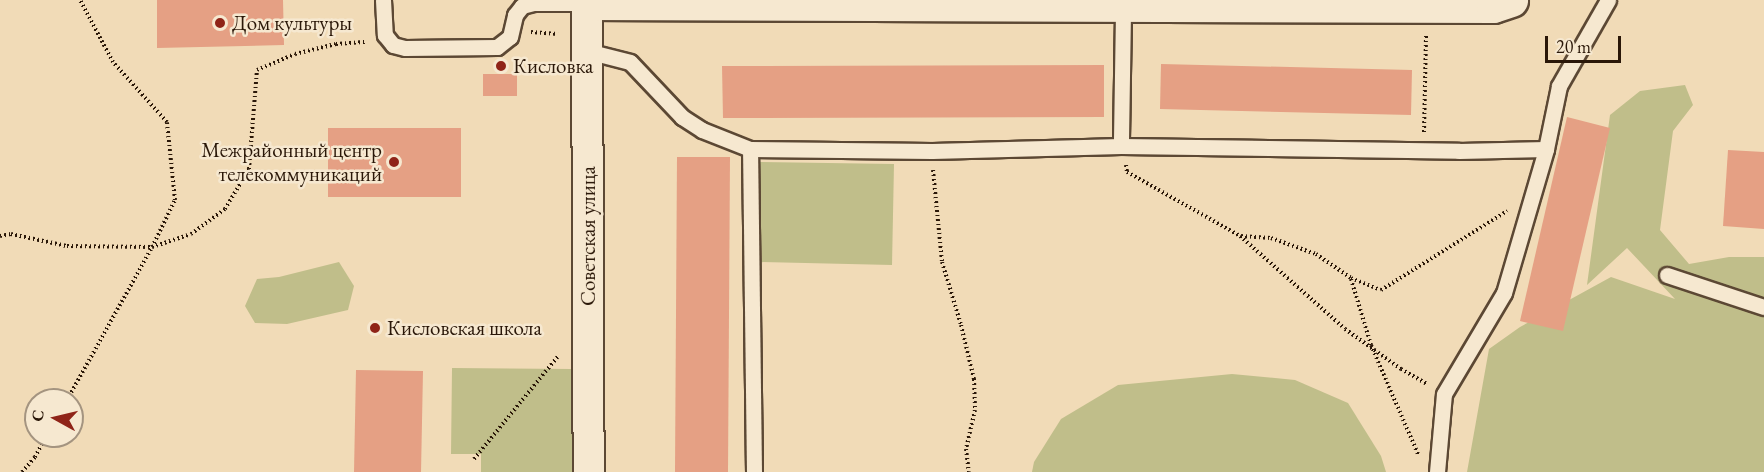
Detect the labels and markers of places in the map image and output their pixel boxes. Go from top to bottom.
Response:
place label: Дом культуры [232,10,352,36]
marker: Дом культуры [213,16,227,30]
place label: Кисловка [513,53,593,79]
marker: Кисловка [494,59,508,73]
place label: Межрайонный центр телекоммуникаций [201,137,382,187]
marker: Межрайонный центр телекоммуникаций [387,155,401,169]
place label: Кисловская школа [387,315,542,341]
marker: Кисловская школа [368,321,382,335]

